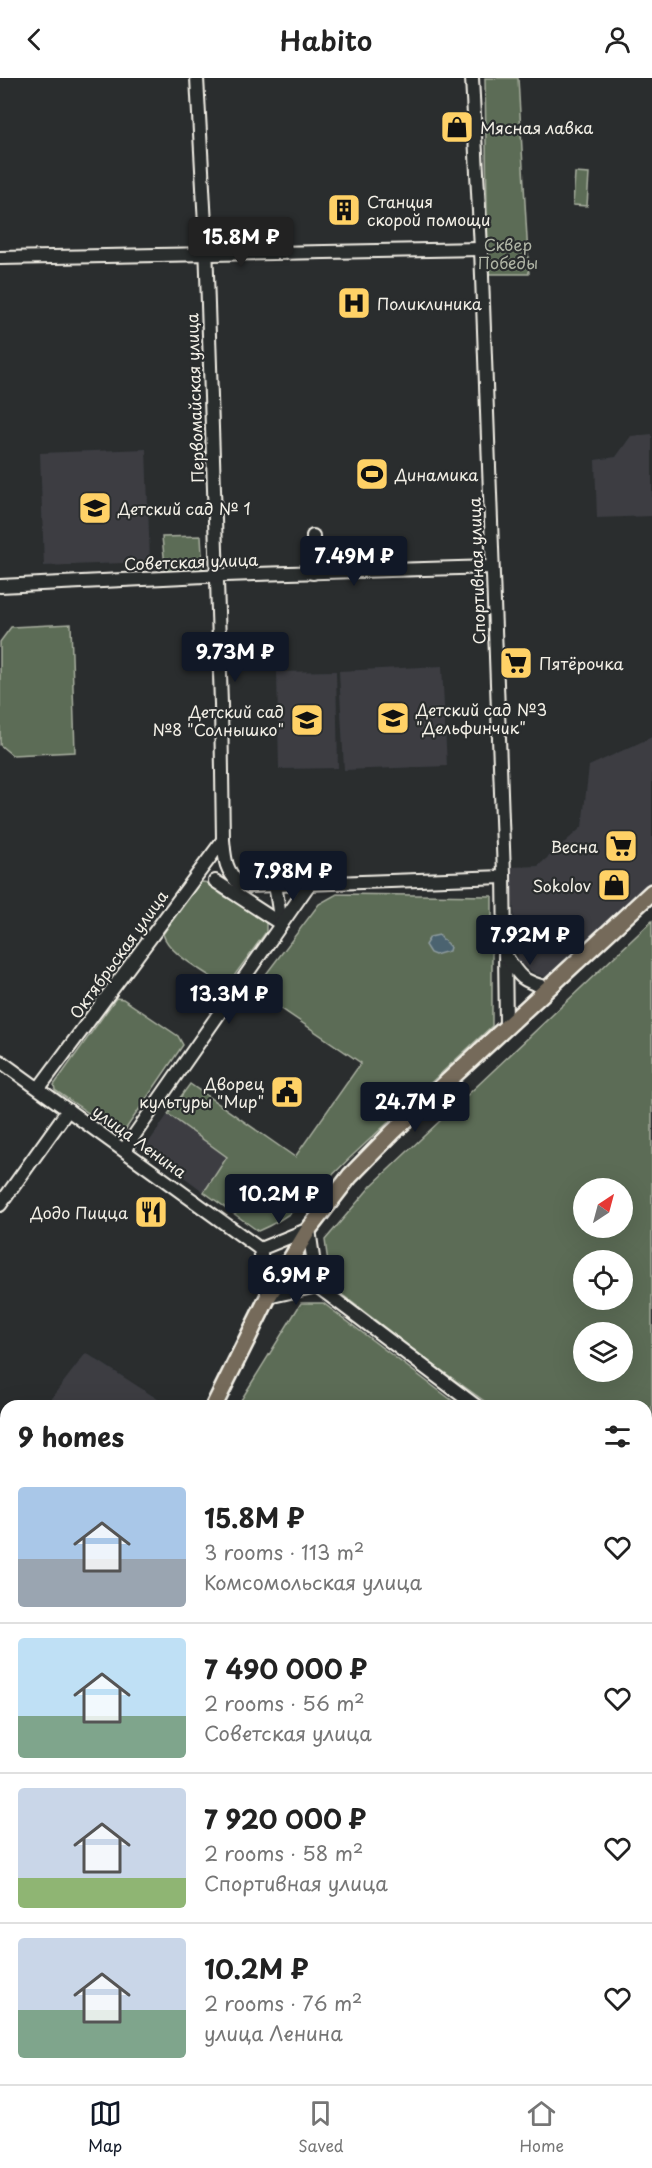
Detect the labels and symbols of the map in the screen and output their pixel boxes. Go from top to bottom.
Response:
shop icon: Мясная лавка [439,109,475,145]
place label: Мясная лавка [480,115,593,139]
place label: Станция скорой помощи [367,189,490,231]
building icon: Станция скорой помощи [326,192,362,228]
pin: 15.8M ₽ [186,217,296,268]
park label: Сквер Победы [478,232,538,274]
hospital icon: Поликлиника [336,285,372,321]
place label: Поликлиника [377,291,482,315]
street label: Первомайская улица [179,313,209,483]
sports icon: Динамика [354,456,390,492]
place label: Динамика [394,462,478,486]
school or university icon: Детский сад № 1 [77,490,113,526]
place label: Детский сад № 1 [117,496,251,520]
street label: Спортивная улица [461,497,491,645]
pin: 7.49M ₽ [299,536,409,587]
street label: Советская улица [123,547,259,575]
pin: 9.73M ₽ [180,632,290,683]
supermarket icon: Пятёрочка [498,645,534,681]
place label: Пятёрочка [539,651,624,675]
place label: Детский сад №3 "Дельфинчик" [415,697,547,739]
place label: Детский сад №8 "Солнышко" [152,699,284,741]
school or university icon: Детский сад №3 "Дельфинчик" [375,700,411,736]
school or university icon: Детский сад №8 "Солнышко" [289,702,325,738]
supermarket icon: Весна [603,828,639,864]
place label: Весна [550,834,598,858]
pin: 7.98M ₽ [238,851,348,902]
shop icon: Sokolov [596,867,632,903]
place label: Sokolov [532,873,591,897]
street label: Октябрьская улица [63,885,173,1023]
pin: 7.92M ₽ [475,915,585,966]
pin: 13.3M ₽ [174,974,284,1025]
place label: Дворец культуры "Мир" [139,1071,264,1113]
public building icon: Дворец культуры "Мир" [269,1074,305,1110]
pin: 24.7M ₽ [360,1082,470,1133]
street label: улица Ленина [88,1099,192,1183]
pin: 10.2M ₽ [224,1174,334,1225]
north arrow [573,1178,633,1238]
restaurant icon: Додо Пицца [133,1194,169,1230]
place label: Додо Пицца [29,1200,128,1224]
pin: 6.9M ₽ [247,1255,345,1306]

